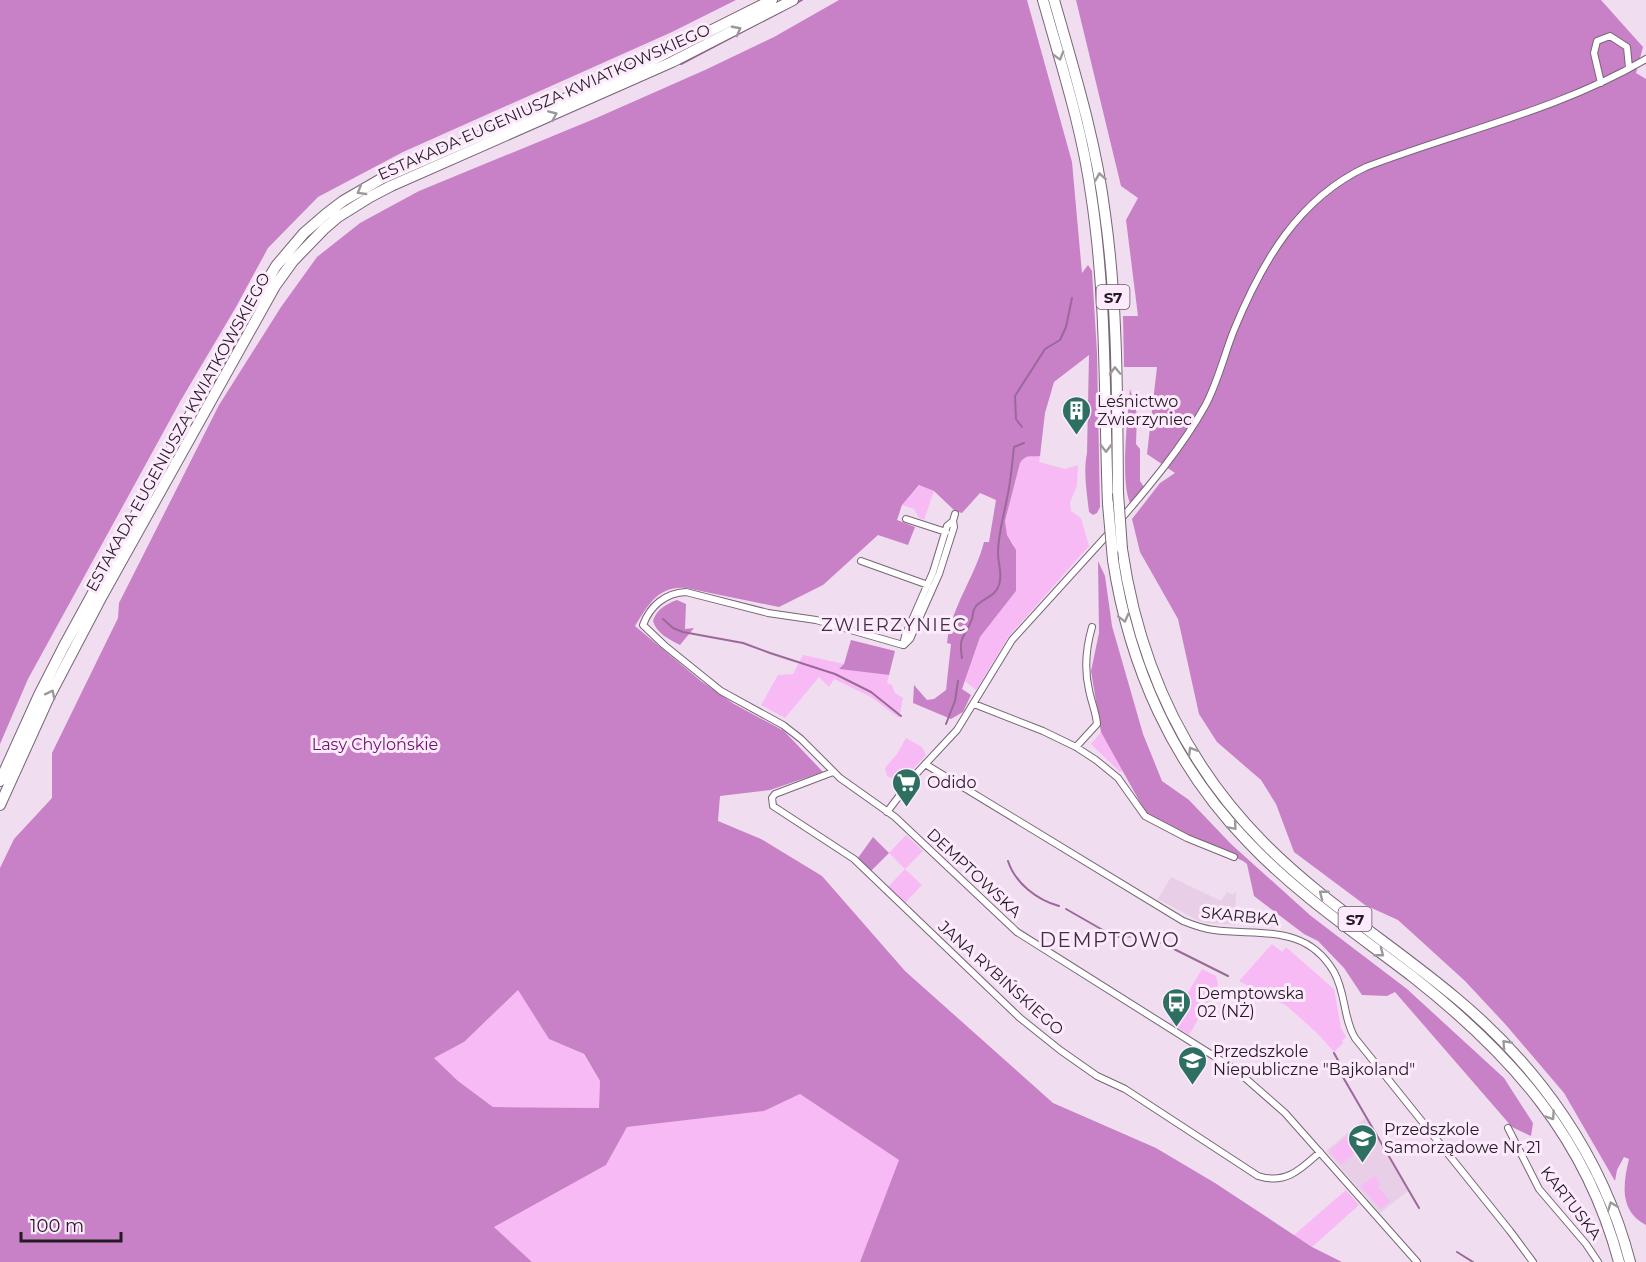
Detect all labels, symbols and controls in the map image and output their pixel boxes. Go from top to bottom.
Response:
street label: ESTAKADA EUGENIUSZA KWIATKOWSKIEGO [375,20,713,184]
one-way arrow [731,26,742,37]
one-way arrow [1051,51,1064,61]
one-way arrow [546,110,557,122]
one-way arrow [1094,172,1106,182]
one-way arrow [357,184,367,195]
street label: ESTAKADA EUGENIUSZA KWIATKOWSKIEGO [82,269,274,595]
road number: S7 [1096,285,1130,309]
one-way arrow [1109,367,1122,376]
place label: Leśnictwo Zwierzyniec [1097,392,1192,429]
building icon: Leśnictwo Zwierzyniec [1060,394,1092,436]
one-way arrow [1100,443,1112,452]
one-way arrow [1116,613,1129,623]
district label: ZWIERZYNIEC [821,614,967,636]
one-way arrow [43,690,55,701]
park label: Lasy Chylońskie [312,735,438,754]
one-way arrow [1188,747,1200,757]
supermarket icon: Odido [890,766,922,808]
place label: Odido [927,773,976,792]
one-way arrow [1226,819,1237,830]
street label: DEMPTOWSKA [923,824,1025,922]
one-way arrow [1319,891,1330,902]
street label: SKARBKA [1200,902,1280,930]
road number: S7 [1338,907,1372,931]
street label: JANA RYBIŃSKIEGO [934,916,1067,1039]
district label: DEMPTOWO [1040,928,1180,952]
one-way arrow [1374,945,1385,956]
place label: Demptowska 02 (NŻ) [1197,984,1304,1021]
bus stop icon: Demptowska 02 (NŻ) [1160,986,1192,1028]
one-way arrow [1502,1041,1513,1051]
place label: Przedszkole Niepubliczne "Bajkoland" [1213,1042,1415,1079]
school or university icon: Przedszkole Niepubliczne "Bajkoland" [1176,1044,1208,1086]
one-way arrow [1544,1109,1555,1120]
place label: Przedszkole Samorządowe Nr 21 [1384,1120,1541,1157]
school or university icon: Przedszkole Samorządowe Nr 21 [1347,1122,1379,1164]
street label: KARTUSKA [1537,1163,1606,1244]
one-way arrow [1607,1202,1620,1212]
scale bar [21,1205,122,1243]
text: 100 m [30,1215,84,1237]

